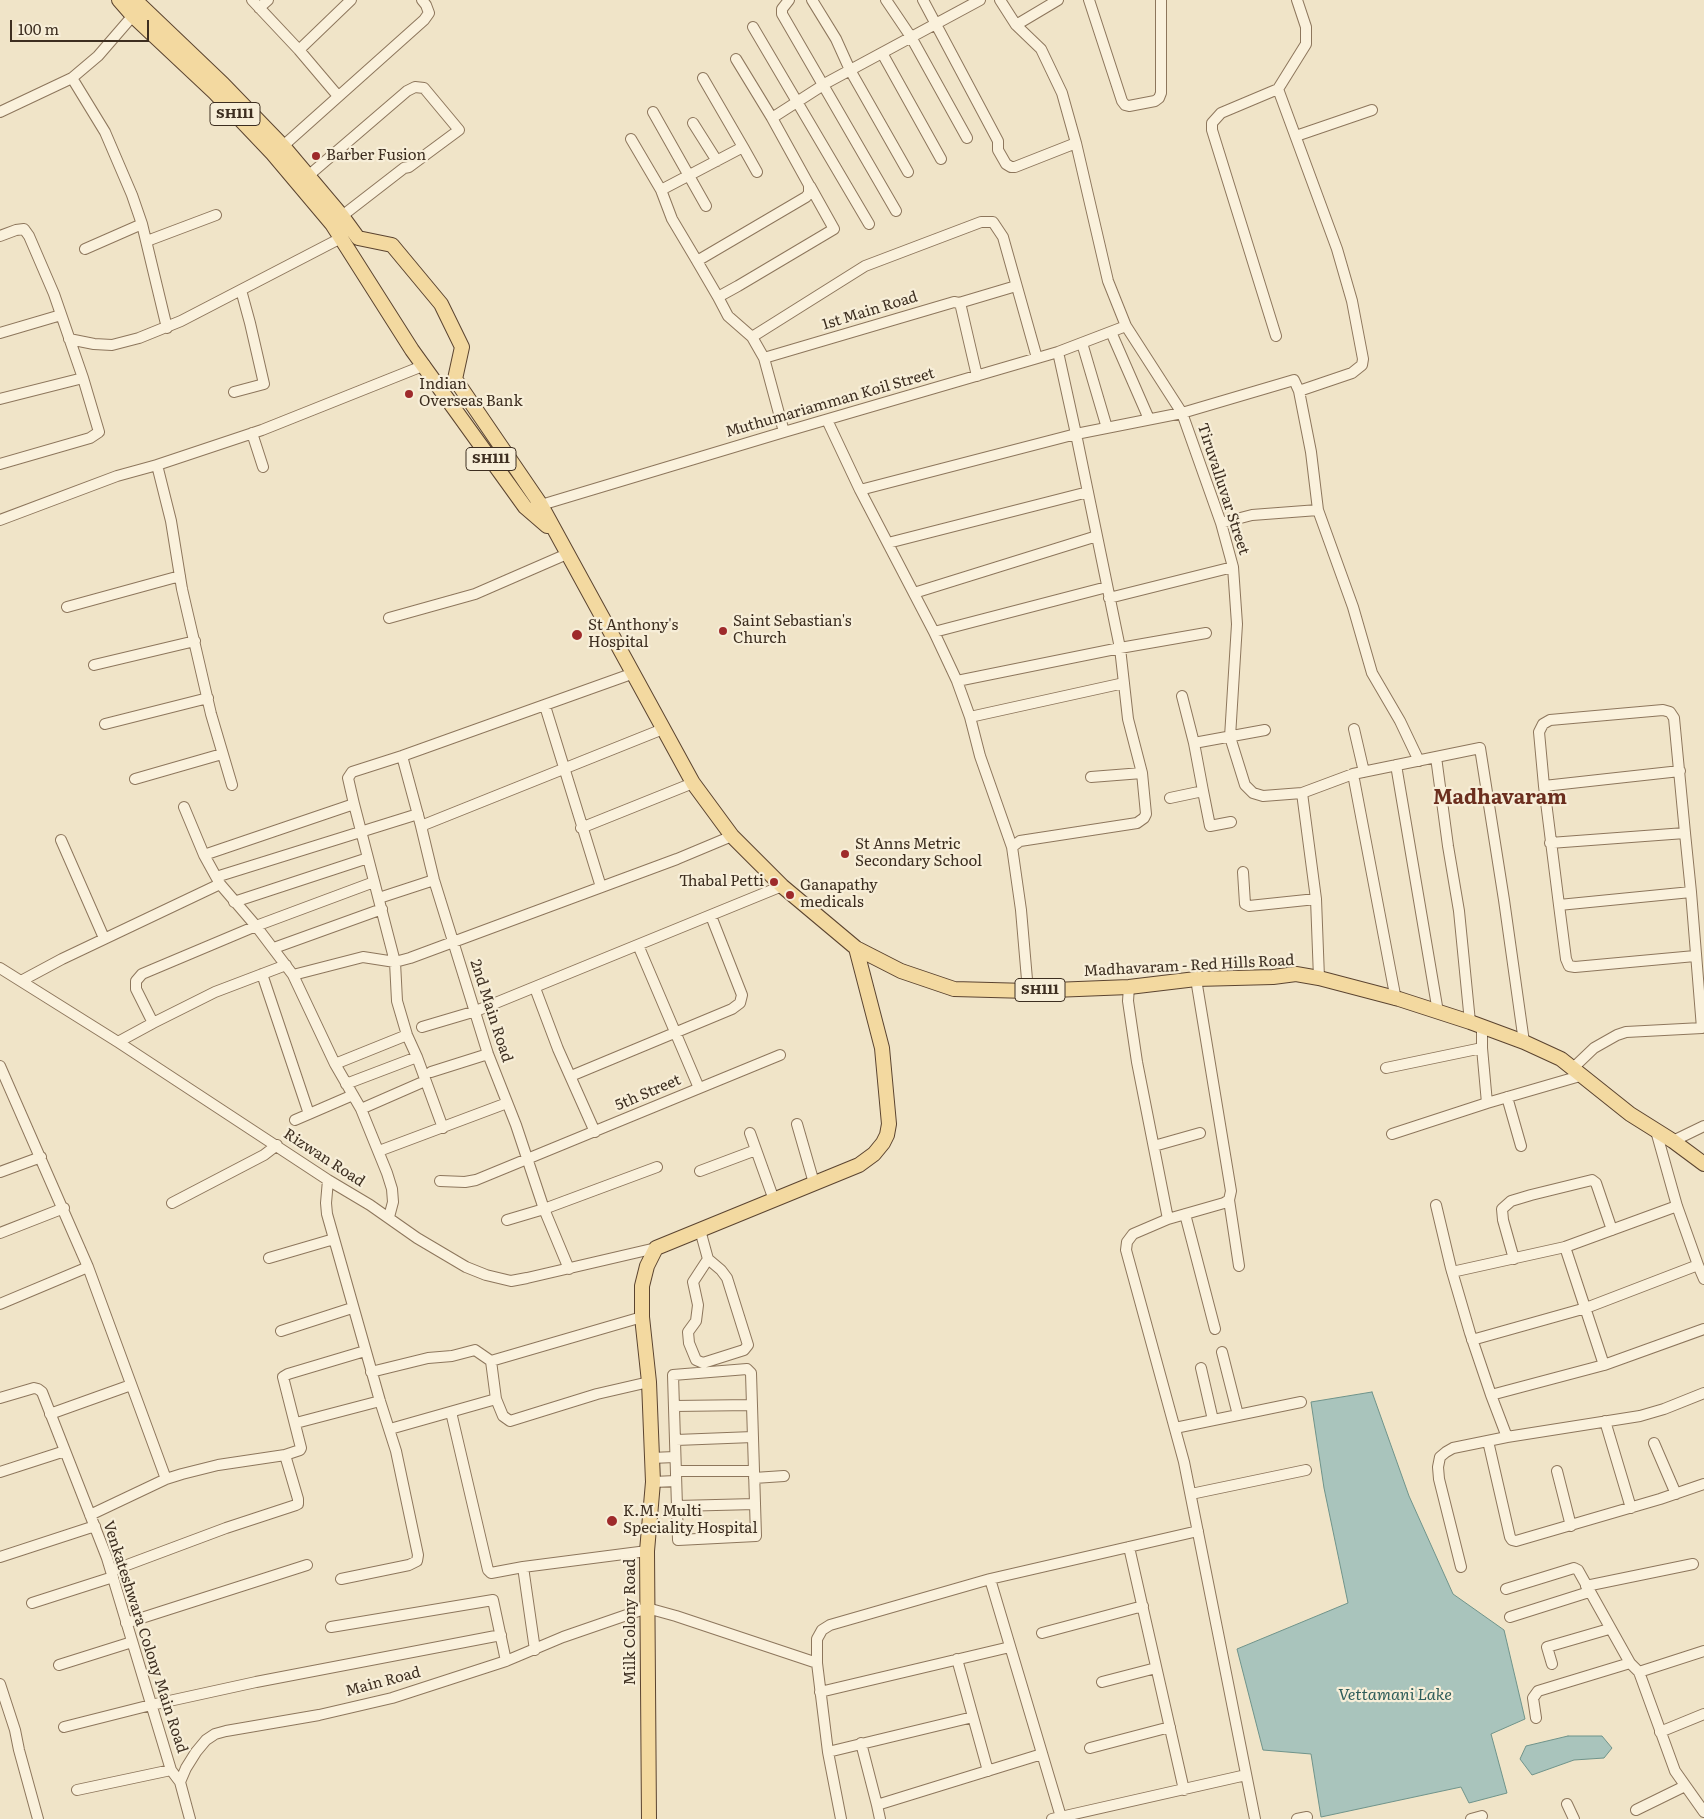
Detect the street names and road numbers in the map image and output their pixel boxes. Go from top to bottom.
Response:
road number: SH111 [210,102,260,126]
street label: 1st Main Road [820,288,920,334]
street label: Muthumariamman Koil Street [723,365,937,441]
street label: Tiruvalluvar Street [1193,421,1253,557]
road number: SH111 [466,448,516,470]
street label: Madhavaram - Red Hills Road [1083,951,1295,981]
street label: 2nd Main Road [466,957,516,1065]
road number: SH111 [1015,978,1065,1002]
street label: 5th Street [612,1071,684,1115]
street label: Rizwan Road [280,1125,368,1191]
street label: Venkateshwara Colony Main Road [99,1519,191,1755]
street label: Milk Colony Road [622,1559,640,1685]
street label: Main Road [343,1663,423,1701]

